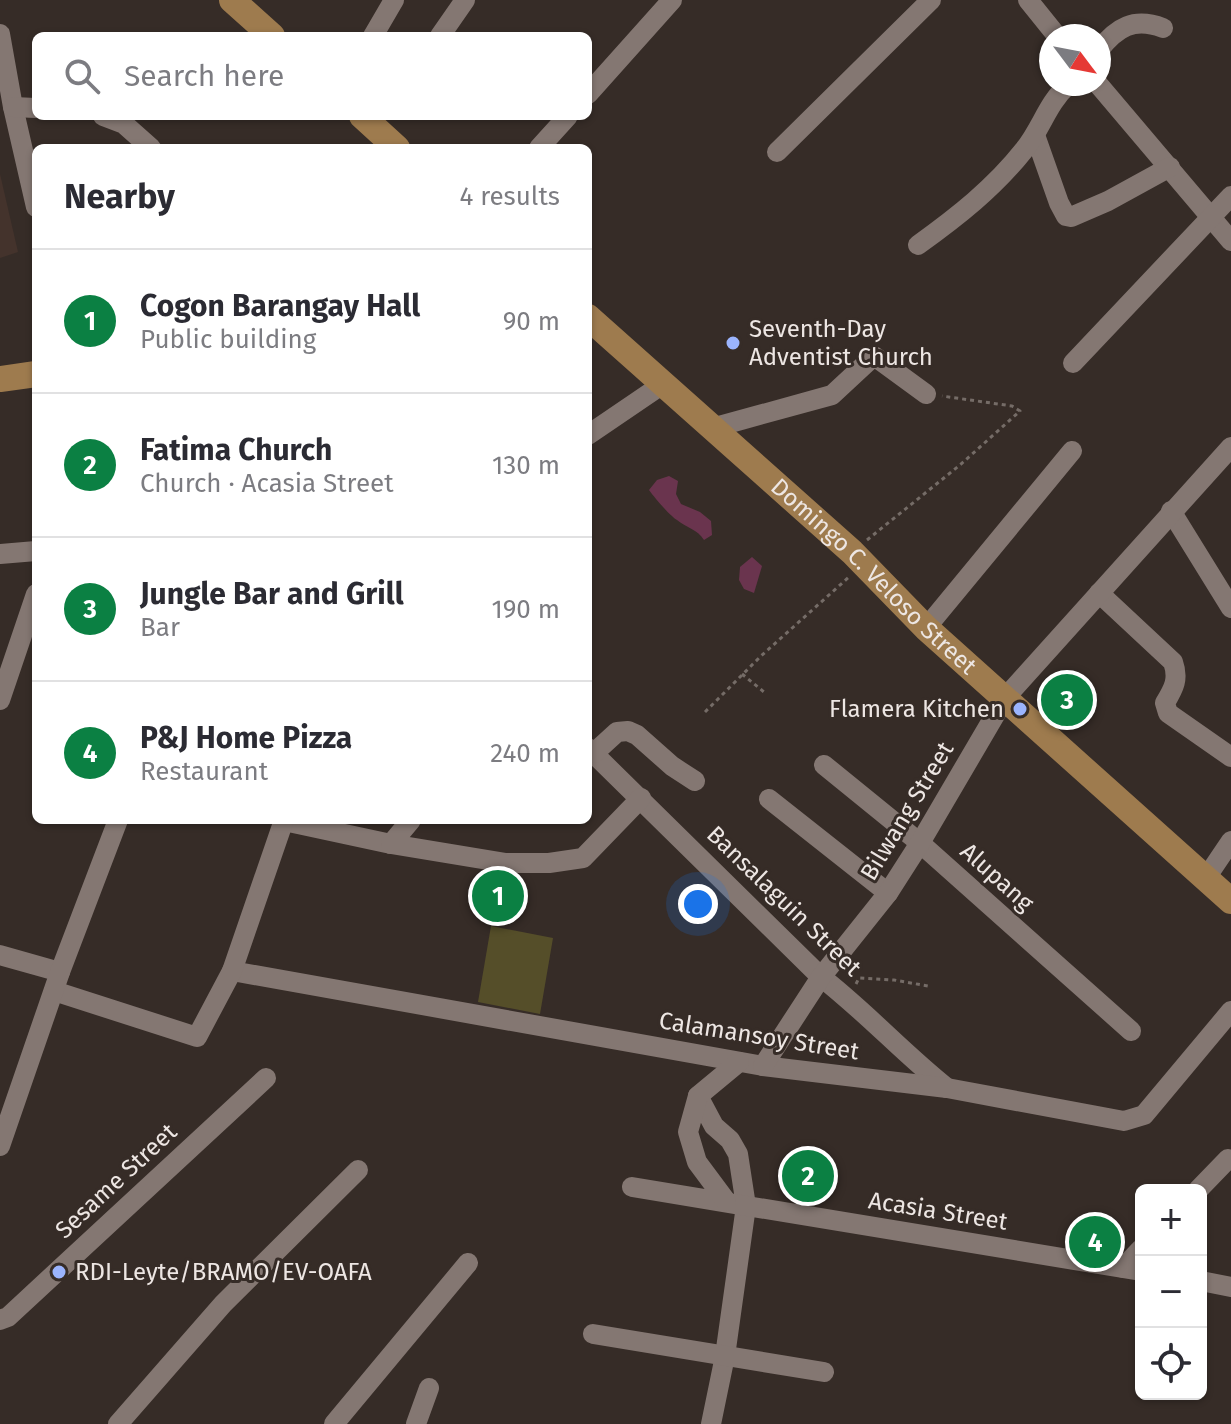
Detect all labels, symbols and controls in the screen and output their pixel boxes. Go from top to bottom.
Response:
north arrow [1039,24,1111,96]
search box [32,32,592,120]
icon: search [60,54,104,98]
text: Search here [124,58,284,94]
text: Nearby [64,176,175,217]
text: 4 results [459,181,560,212]
text: Cogon Barangay Hall [140,288,420,324]
text: 1 [84,306,96,337]
text: 90 m [503,306,560,337]
place label: Seventh-Day Adventist Church [749,315,933,371]
text: Public building [140,324,316,355]
marker: Seventh-Day Adventist Church [724,334,742,352]
text: Fatima Church [140,432,332,468]
text: 2 [83,450,97,481]
text: 130 m [492,450,560,481]
text: Church · Acasia Street [140,468,394,499]
street label: Domingo C. Veloso Street [765,473,982,681]
text: Jungle Bar and Grill [140,576,404,612]
text: 3 [83,594,97,625]
text: 190 m [491,594,560,625]
text: Bar [140,612,180,643]
pin: 3 [1041,670,1093,730]
place label: Flamera Kitchen [829,695,1004,723]
marker: Flamera Kitchen [1011,700,1029,718]
text: P&J Home Pizza [140,720,352,756]
street label: Bilwang Street [855,736,959,885]
text: 4 [83,738,97,769]
text: 240 m [490,738,560,769]
text: Restaurant [140,756,268,787]
street label: Bansalaguin Street [701,820,867,982]
street label: Alupang [955,837,1040,917]
pin: 1 [472,866,524,926]
your location [678,884,718,924]
street label: Calamansoy Street [657,1006,861,1066]
street label: Sesame Street [50,1118,183,1244]
pin: 2 [782,1146,834,1206]
map controls [1135,1184,1207,1400]
button: + [1135,1184,1207,1256]
street label: Acasia Street [867,1186,1010,1236]
pin: 4 [1069,1212,1121,1272]
button: − [1135,1256,1207,1328]
place label: RDI-Leyte/BRAMO/EV-OAFA [75,1258,372,1286]
marker: RDI-Leyte/BRAMO/EV-OAFA [50,1263,68,1281]
button: locate [1135,1328,1207,1400]

